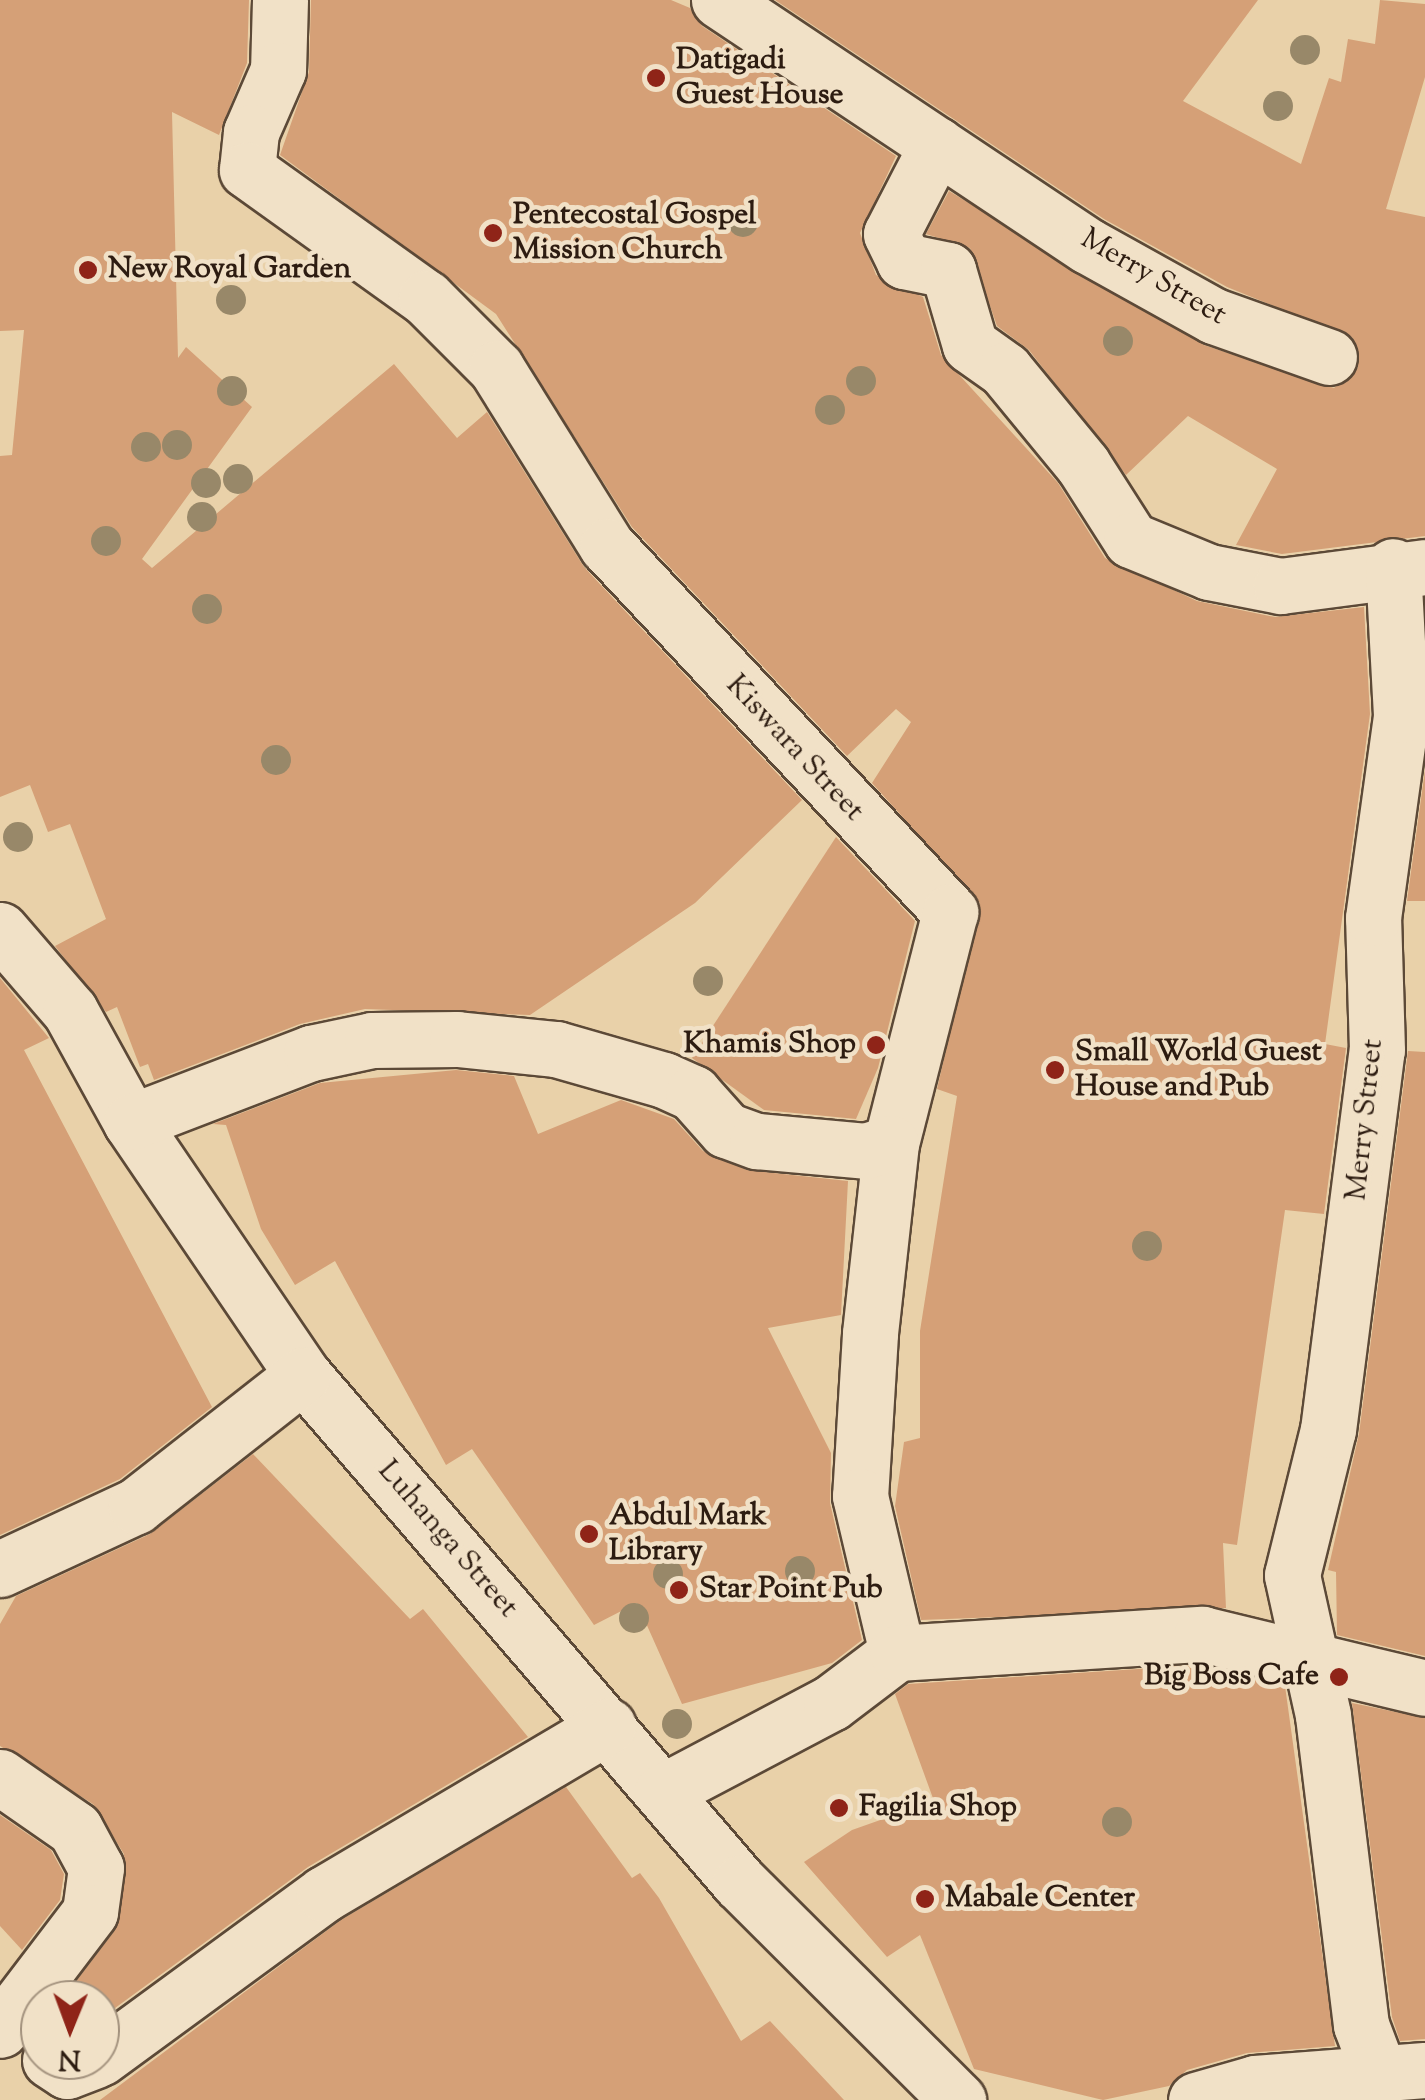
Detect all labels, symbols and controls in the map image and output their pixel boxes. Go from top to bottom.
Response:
place label: Datigadi Guest House [676,43,843,114]
marker: Datigadi Guest House [645,67,667,89]
place label: Pentecostal Gospel Mission Church [513,198,756,268]
marker: Pentecostal Gospel Mission Church [482,222,504,244]
street label: Merry Street [1074,222,1232,334]
place label: New Royal Garden [108,252,351,288]
marker: New Royal Garden [77,259,99,281]
street label: Kiswara Street [717,668,871,830]
place label: Khamis Shop [683,1027,856,1063]
marker: Khamis Shop [865,1034,887,1056]
place label: Small World Guest House and Pub [1075,1035,1322,1106]
street label: Merry Street [1340,1037,1392,1203]
marker: Small World Guest House and Pub [1044,1059,1066,1081]
street label: Luhanga Street [369,1454,525,1626]
place label: Abdul Mark Library [609,1499,767,1570]
marker: Abdul Mark Library [578,1523,600,1545]
place label: Star Point Pub [699,1572,883,1608]
marker: Star Point Pub [668,1579,690,1601]
place label: Big Boss Cafe [1144,1659,1319,1695]
marker: Big Boss Cafe [1328,1666,1350,1688]
place label: Fagilia Shop [859,1790,1017,1826]
marker: Fagilia Shop [828,1797,850,1819]
place label: Mabale Center [945,1881,1135,1917]
marker: Mabale Center [914,1888,936,1910]
north arrow [20,1980,120,2080]
text: N [58,2038,81,2078]

